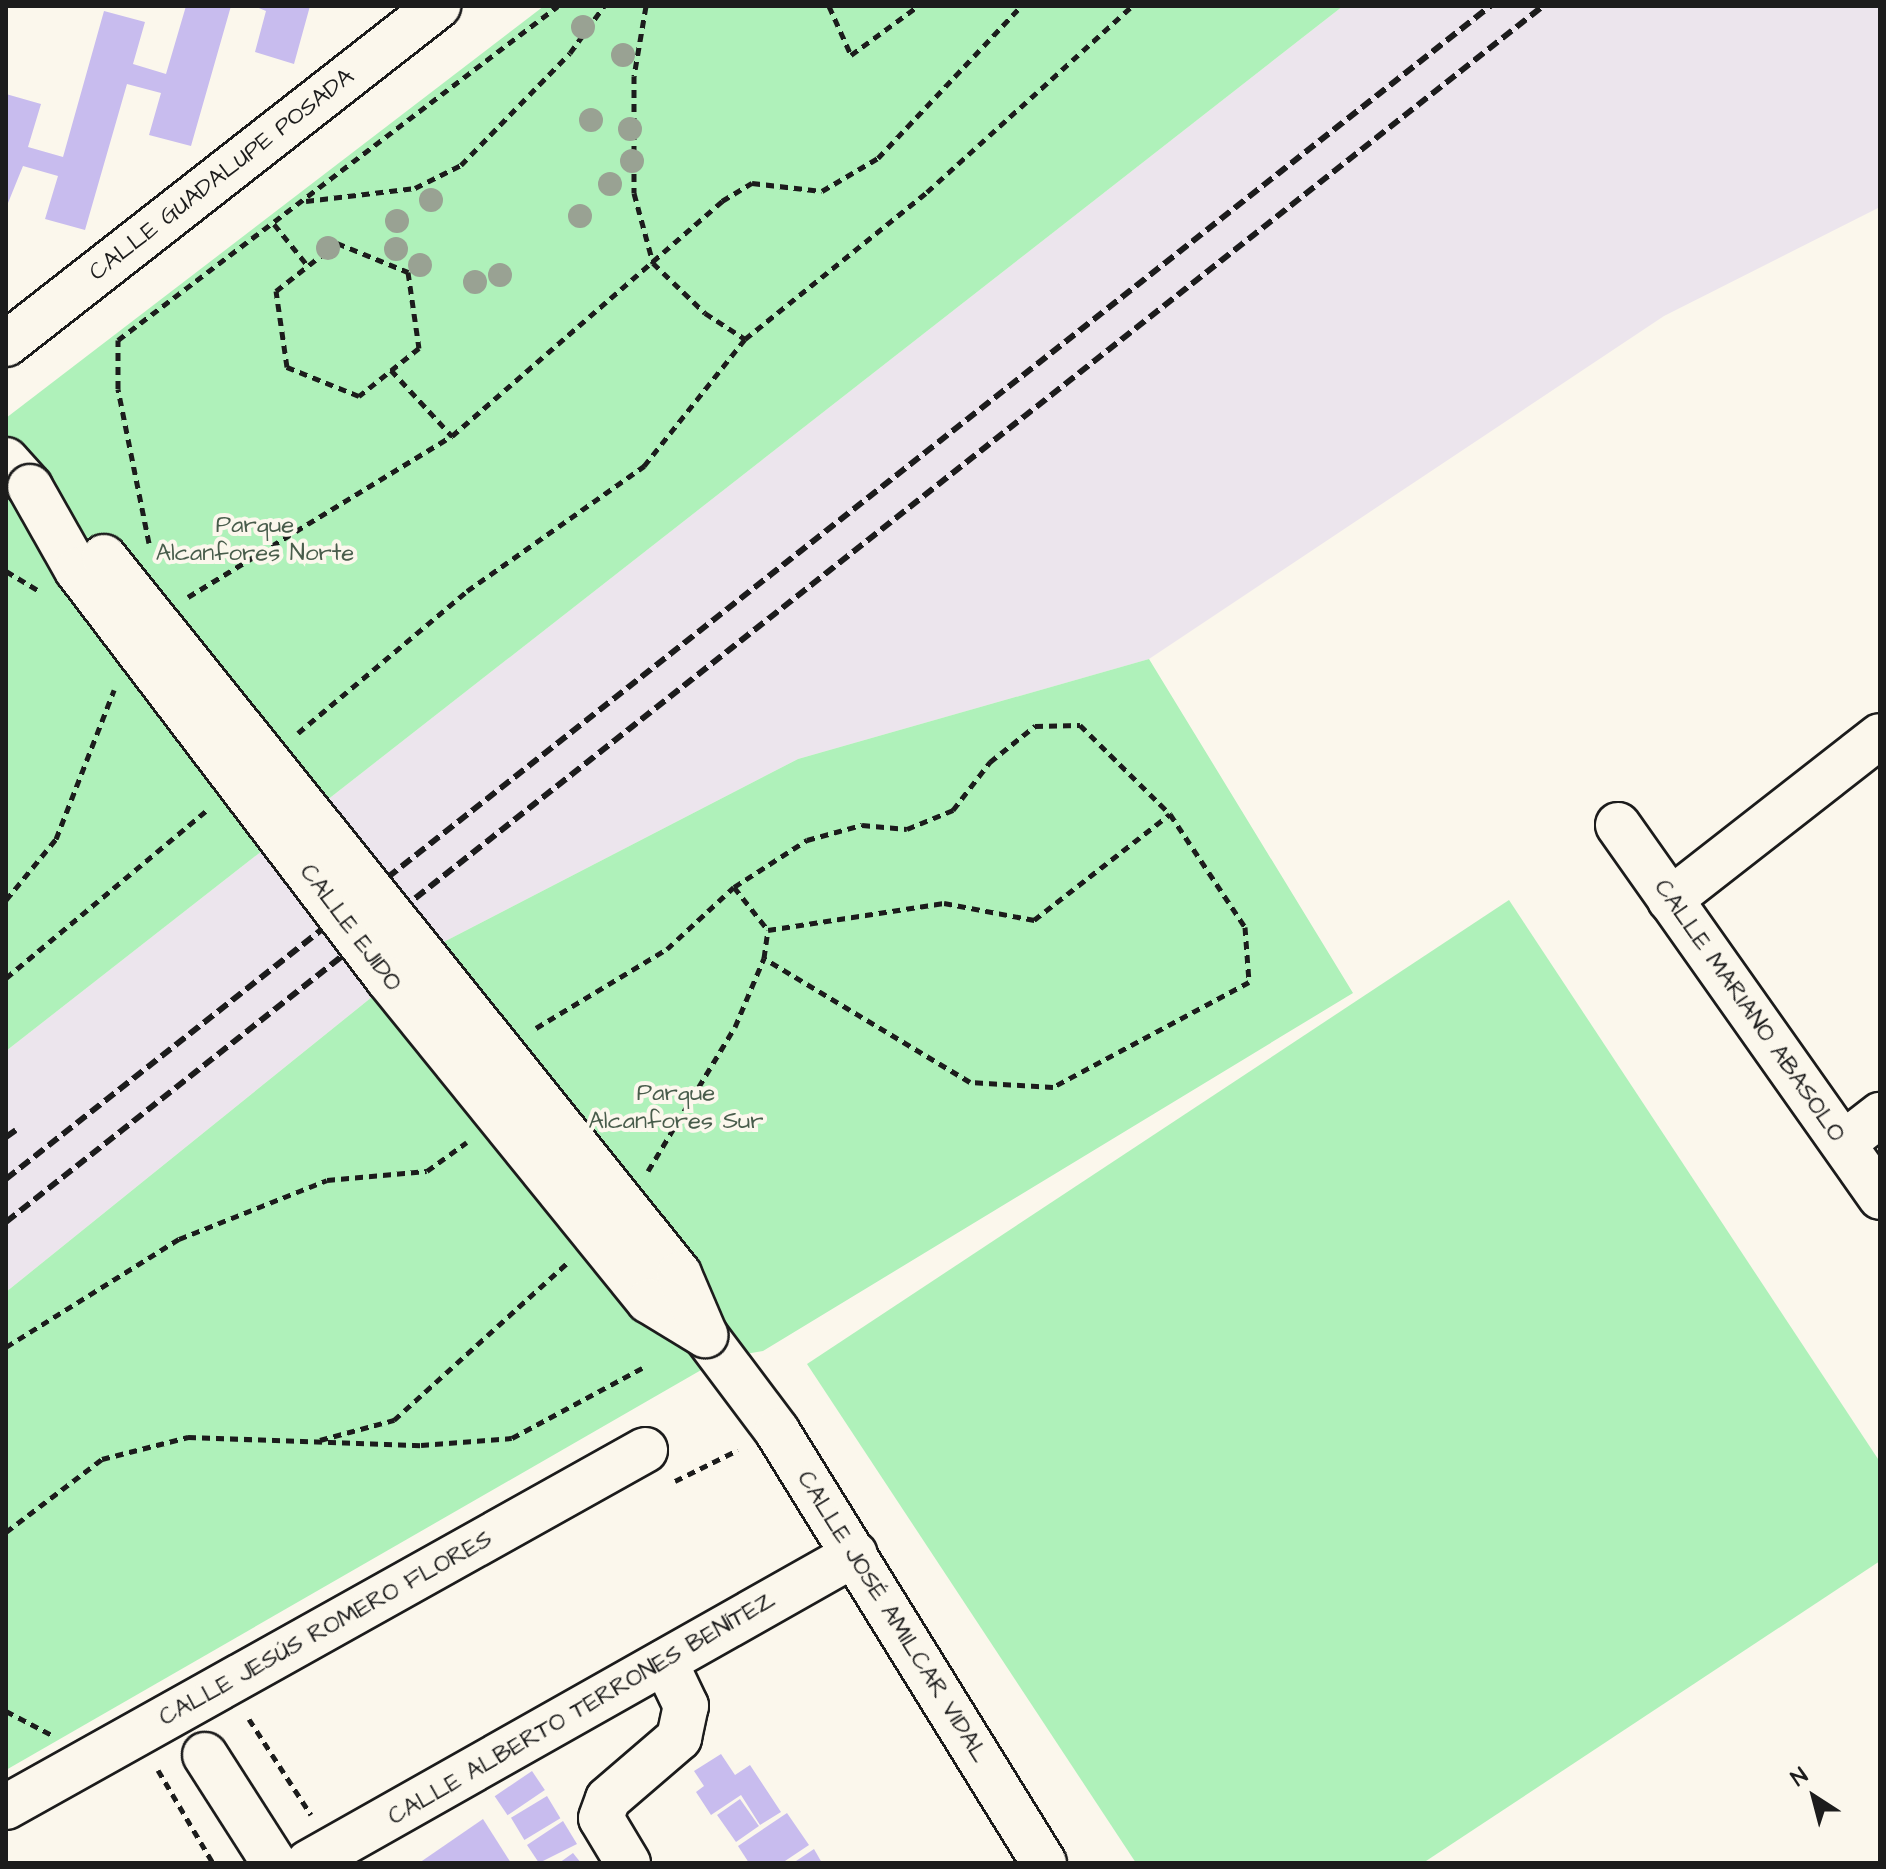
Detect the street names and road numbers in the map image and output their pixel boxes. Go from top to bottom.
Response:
street label: CALLE GUADALUPE POSADA [84,63,360,287]
street label: CALLE EJIDO [293,859,407,997]
street label: CALLE MARIANO ABASOLO [1647,874,1851,1148]
street label: CALLE JOSÉ AMILCAR VIDAL [790,1466,994,1768]
street label: CALLE JESÚS ROMERO FLORES [154,1525,498,1733]
street label: CALLE ALBERTO TERRONES BENÍTEZ [383,1586,781,1832]

